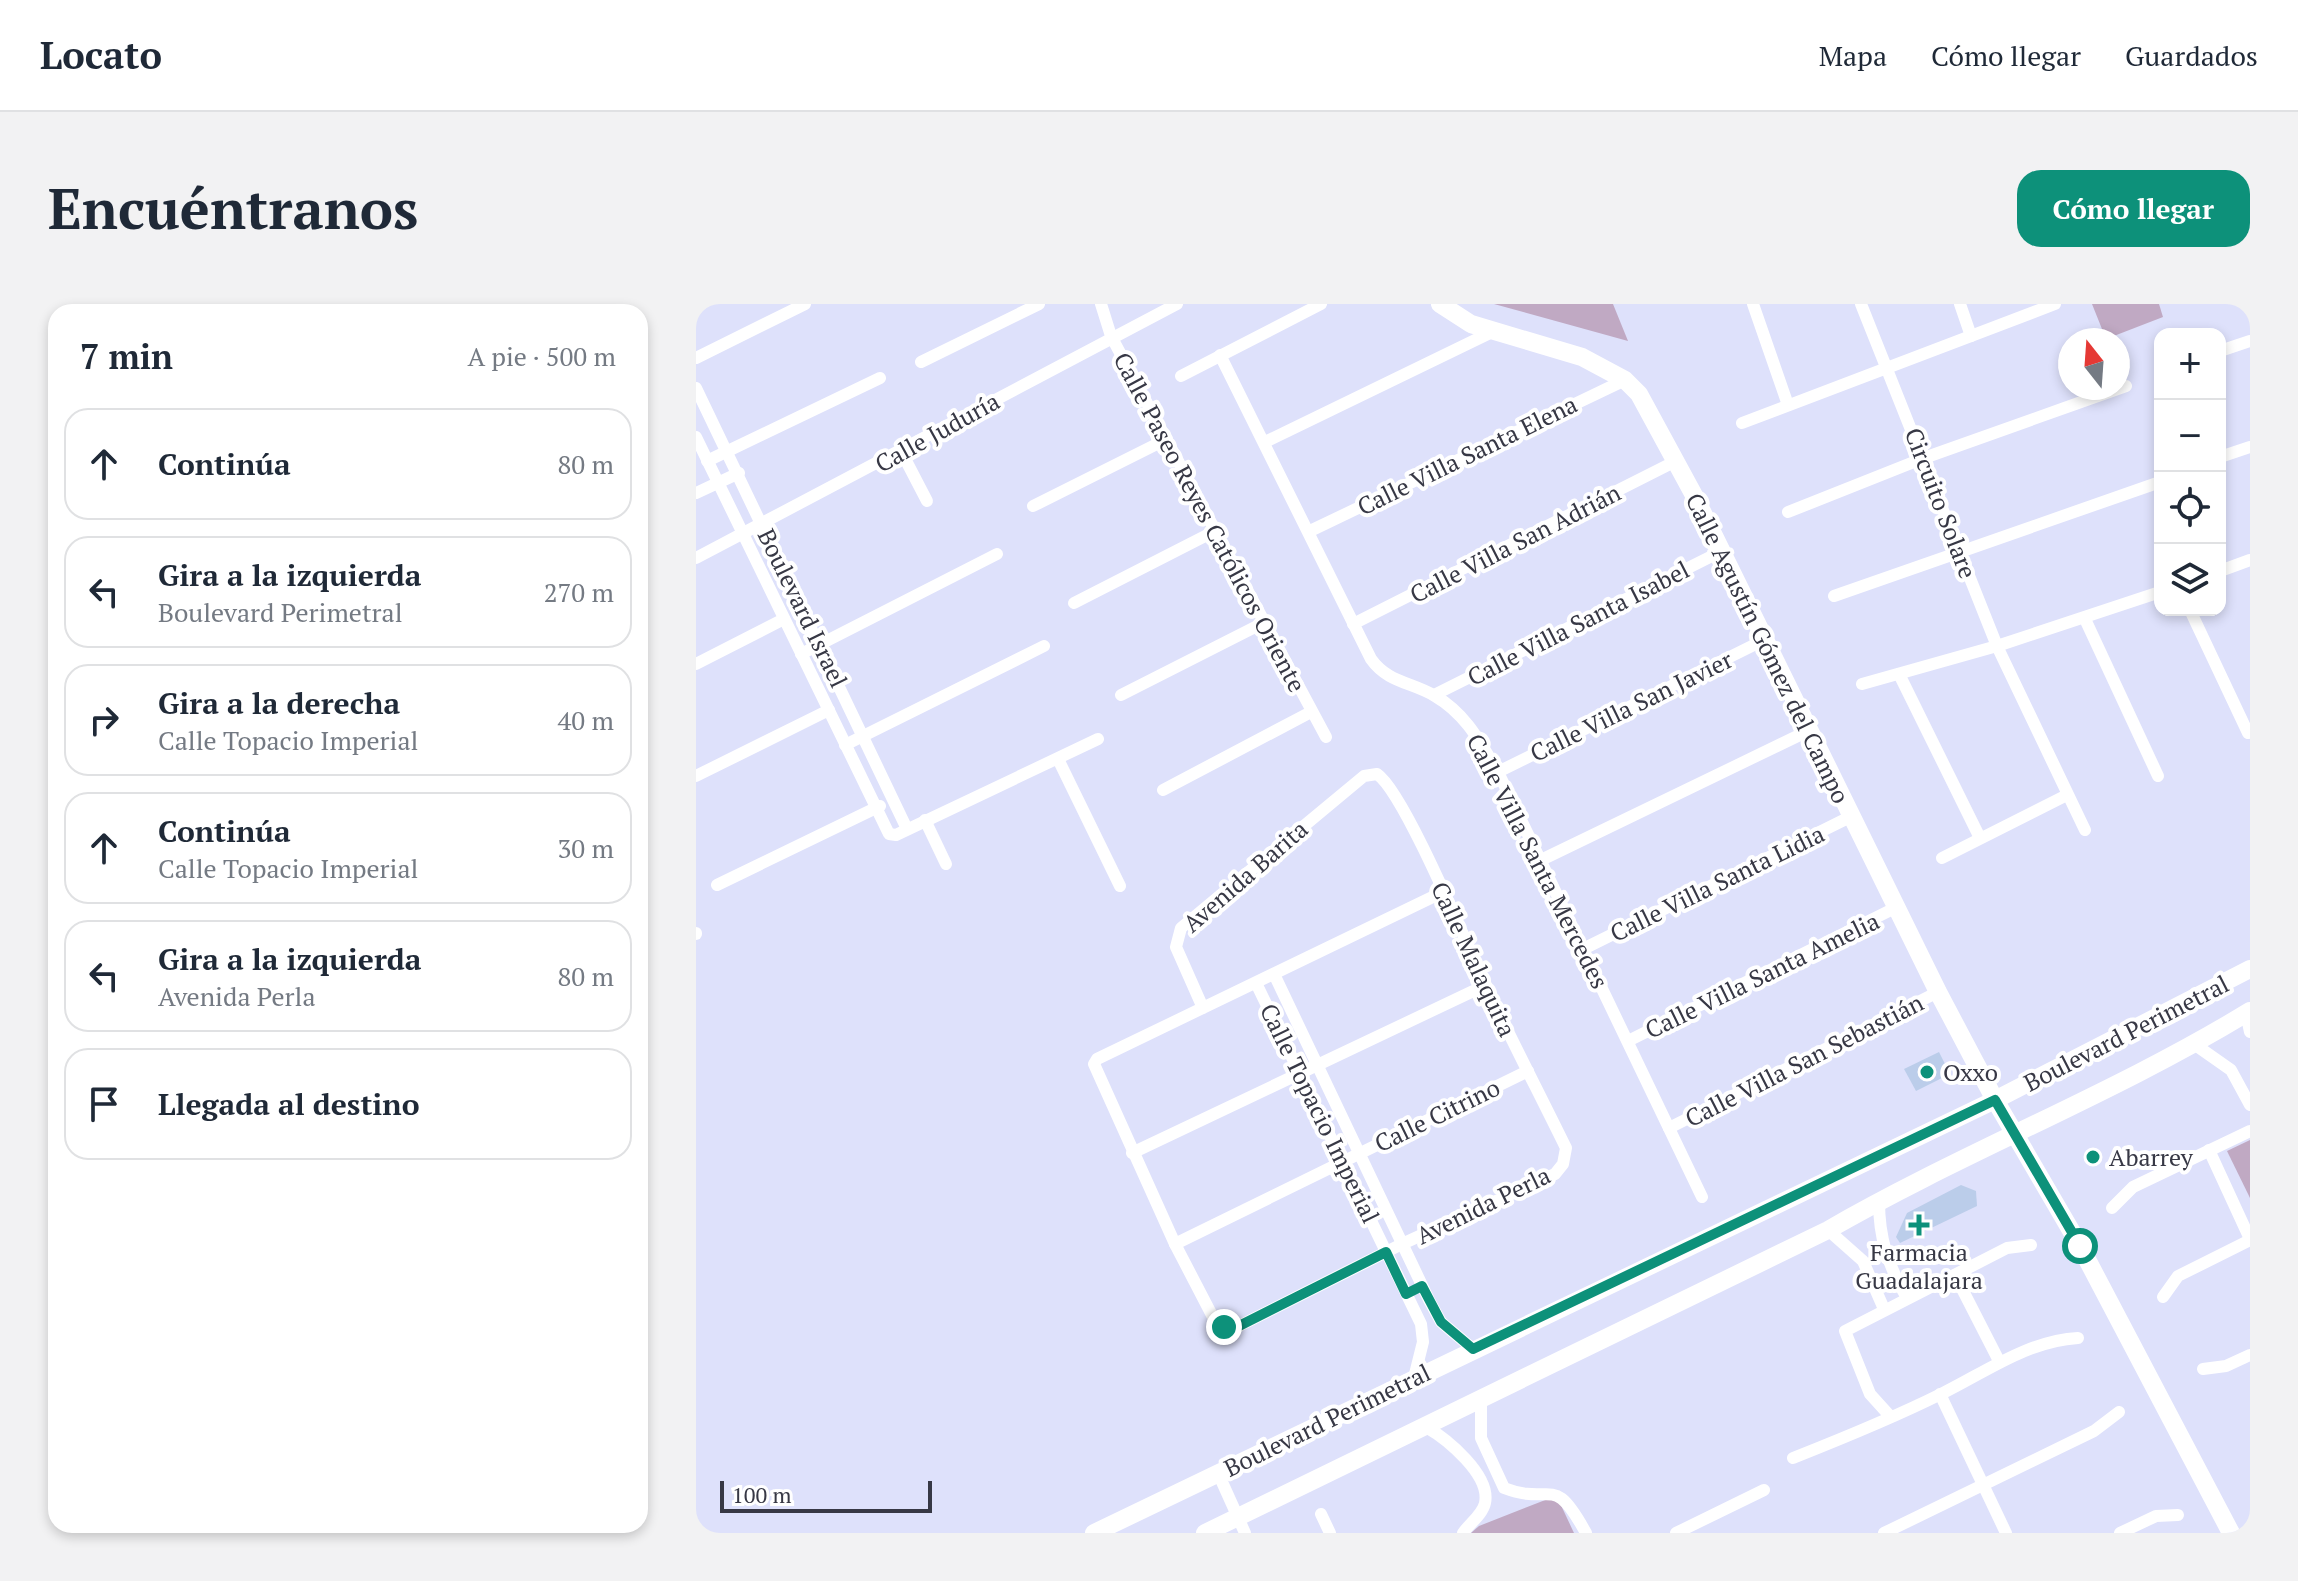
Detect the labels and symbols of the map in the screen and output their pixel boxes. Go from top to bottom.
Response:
north arrow [2058,328,2130,400]
street label: Calle Paseo Reyes Católicos Oriente [1107,347,1313,697]
street label: Calle Juduría [869,385,1005,479]
street label: Calle Villa Santa Elena [1352,388,1582,522]
street label: Circuito Solare [1898,423,1984,583]
street label: Calle Villa San Adrián [1404,476,1626,610]
street label: Calle Agustín Gómez del Campo [1679,488,1857,808]
street label: Boulevard Israel [751,523,855,693]
street label: Calle Villa Santa Isabel [1462,553,1694,693]
street label: Calle Villa San Javier [1525,643,1738,769]
street label: Calle Villa Santa Mercedes [1460,728,1616,994]
street label: Avenida Barita [1176,813,1314,939]
street label: Calle Villa Santa Lidia [1605,817,1829,949]
street label: Calle Malaquita [1424,876,1524,1042]
street label: Calle Villa Santa Amelia [1640,904,1884,1046]
street label: Boulevard Perimetral [2018,968,2234,1098]
street label: Calle Villa San Sebastián [1679,986,1929,1134]
street label: Calle Topacio Imperial [1253,998,1387,1228]
place label: Oxxo [1943,1056,1998,1088]
marker: Oxxo [1918,1063,1936,1081]
street label: Calle Citrino [1369,1071,1505,1159]
place label: Abarrey [2109,1141,2194,1173]
marker: Abarrey [2084,1148,2102,1166]
street label: Avenida Perla [1411,1159,1555,1251]
marker: Farmacia Guadalajara [1910,1216,1928,1234]
route start [2062,1228,2098,1264]
place label: Farmacia Guadalajara [1855,1236,1983,1296]
route end [1206,1309,1242,1345]
street label: Boulevard Perimetral [1219,1356,1435,1484]
scale bar [720,1477,932,1513]

